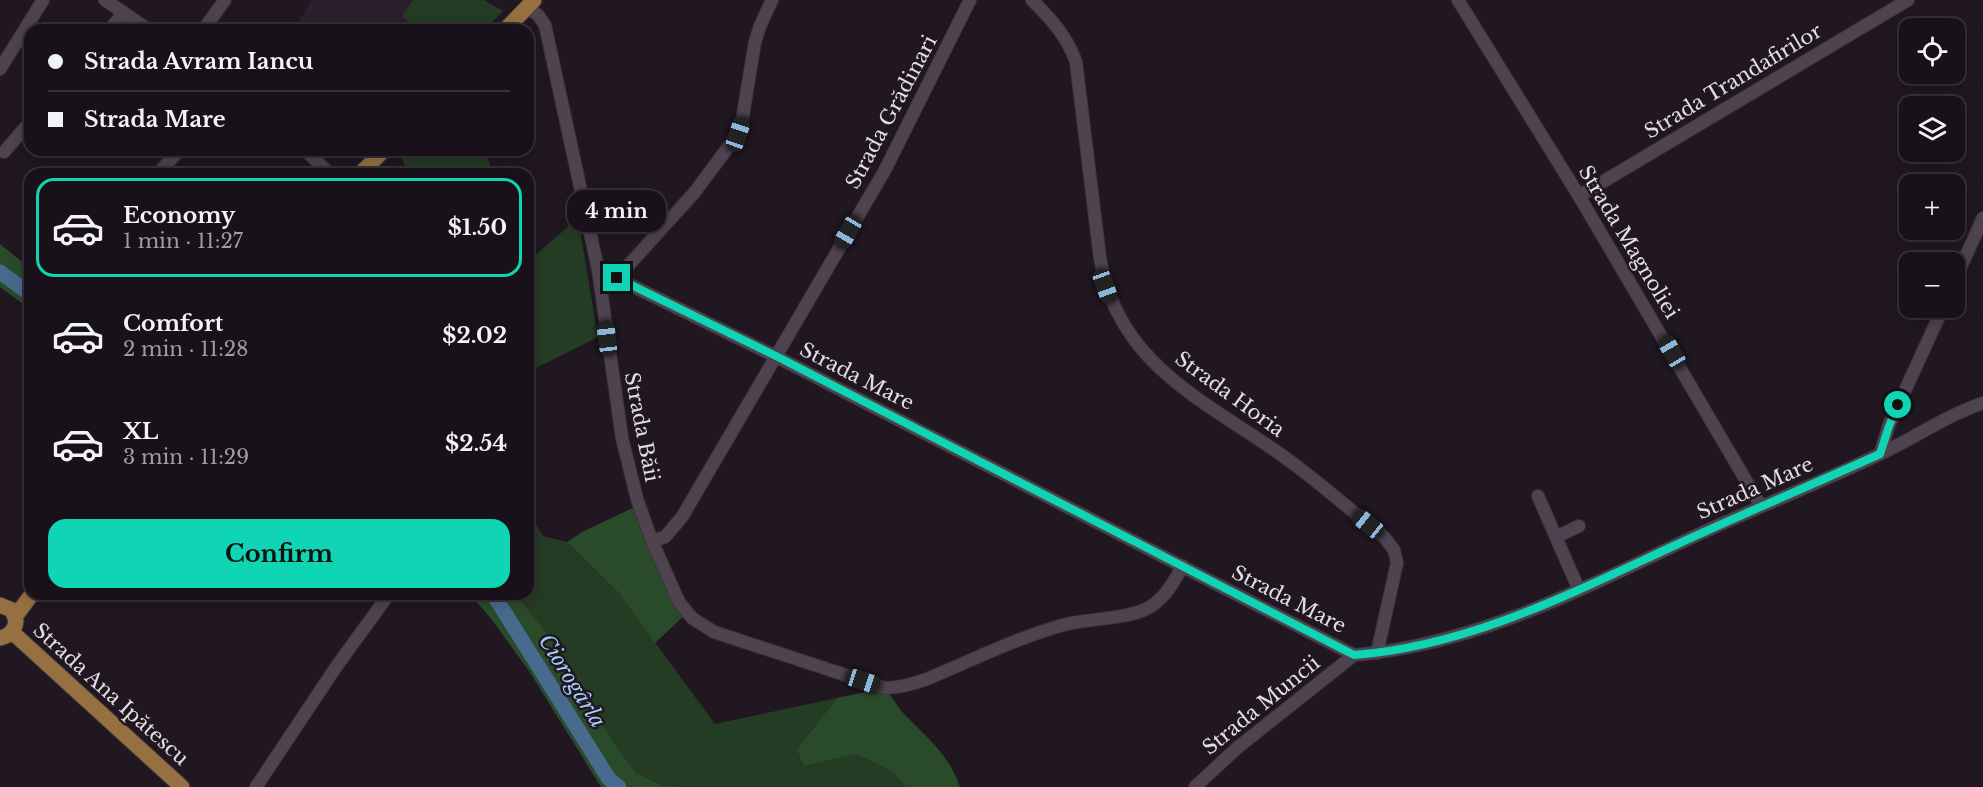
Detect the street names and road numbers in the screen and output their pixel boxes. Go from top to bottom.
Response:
street label: Strada Trandafirilor [1640,18,1826,143]
street label: Strada Grădinari [840,31,942,193]
street label: Strada Magnoliei [1574,161,1684,323]
street label: Strada Mare [796,337,918,415]
street label: Strada Horia [1171,346,1290,442]
street label: Strada Băii [620,370,664,484]
street label: Strada Mare [1693,452,1817,524]
street label: Strada Mare [1228,560,1350,638]
street label: Strada Ana Ipătescu [28,618,194,770]
street label: Strada Muncii [1197,650,1325,760]

